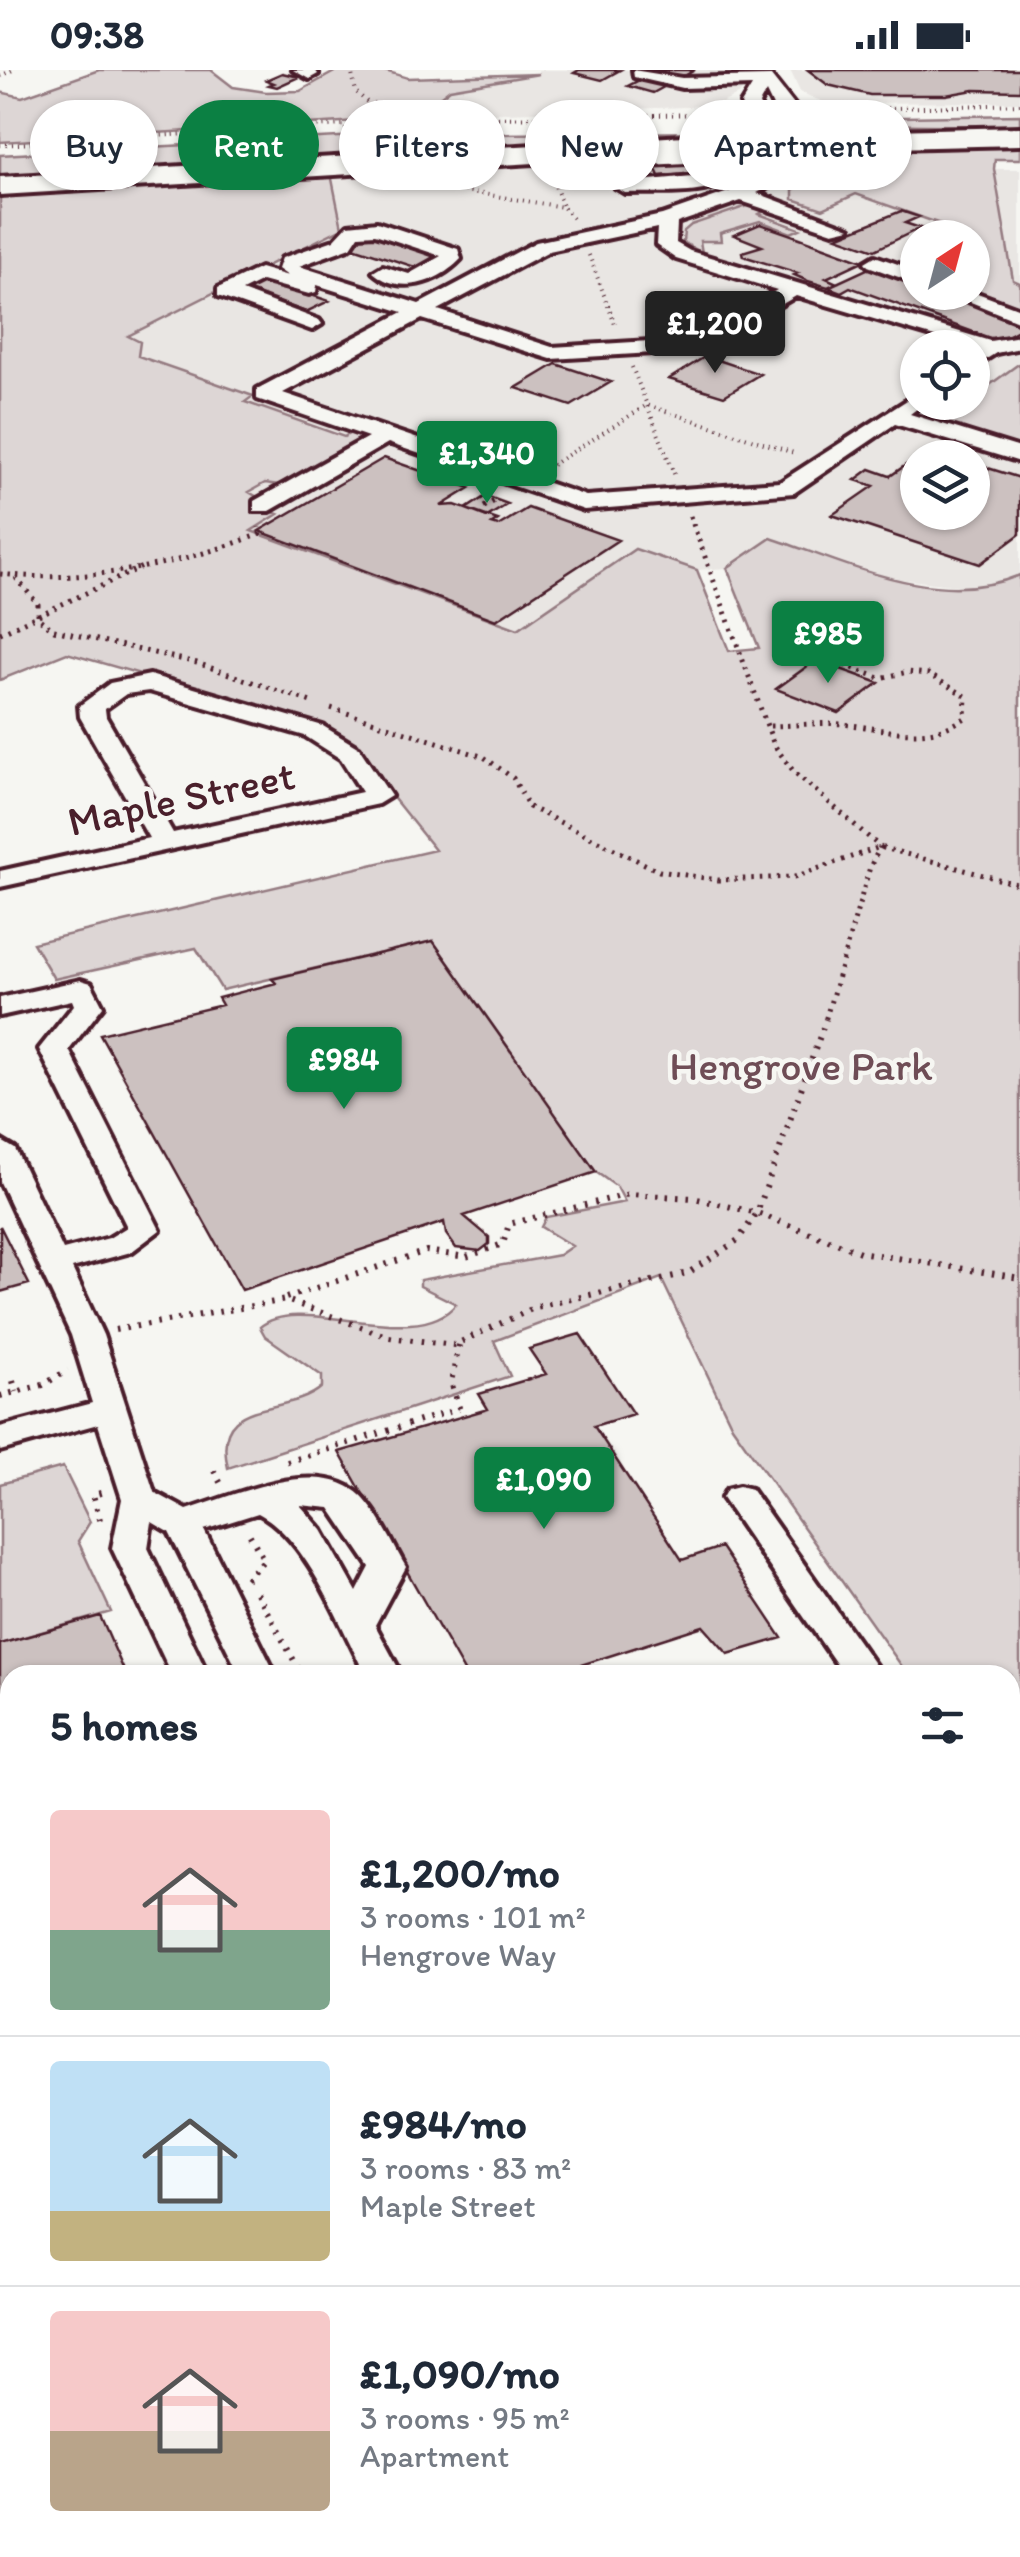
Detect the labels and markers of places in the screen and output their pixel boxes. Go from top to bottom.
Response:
pin: £1,200 [634,291,796,376]
pin: £1,340 [406,421,568,506]
pin: £985 [769,601,887,686]
pin: £984 [285,1027,403,1112]
pin: £1,090 [463,1447,625,1532]

